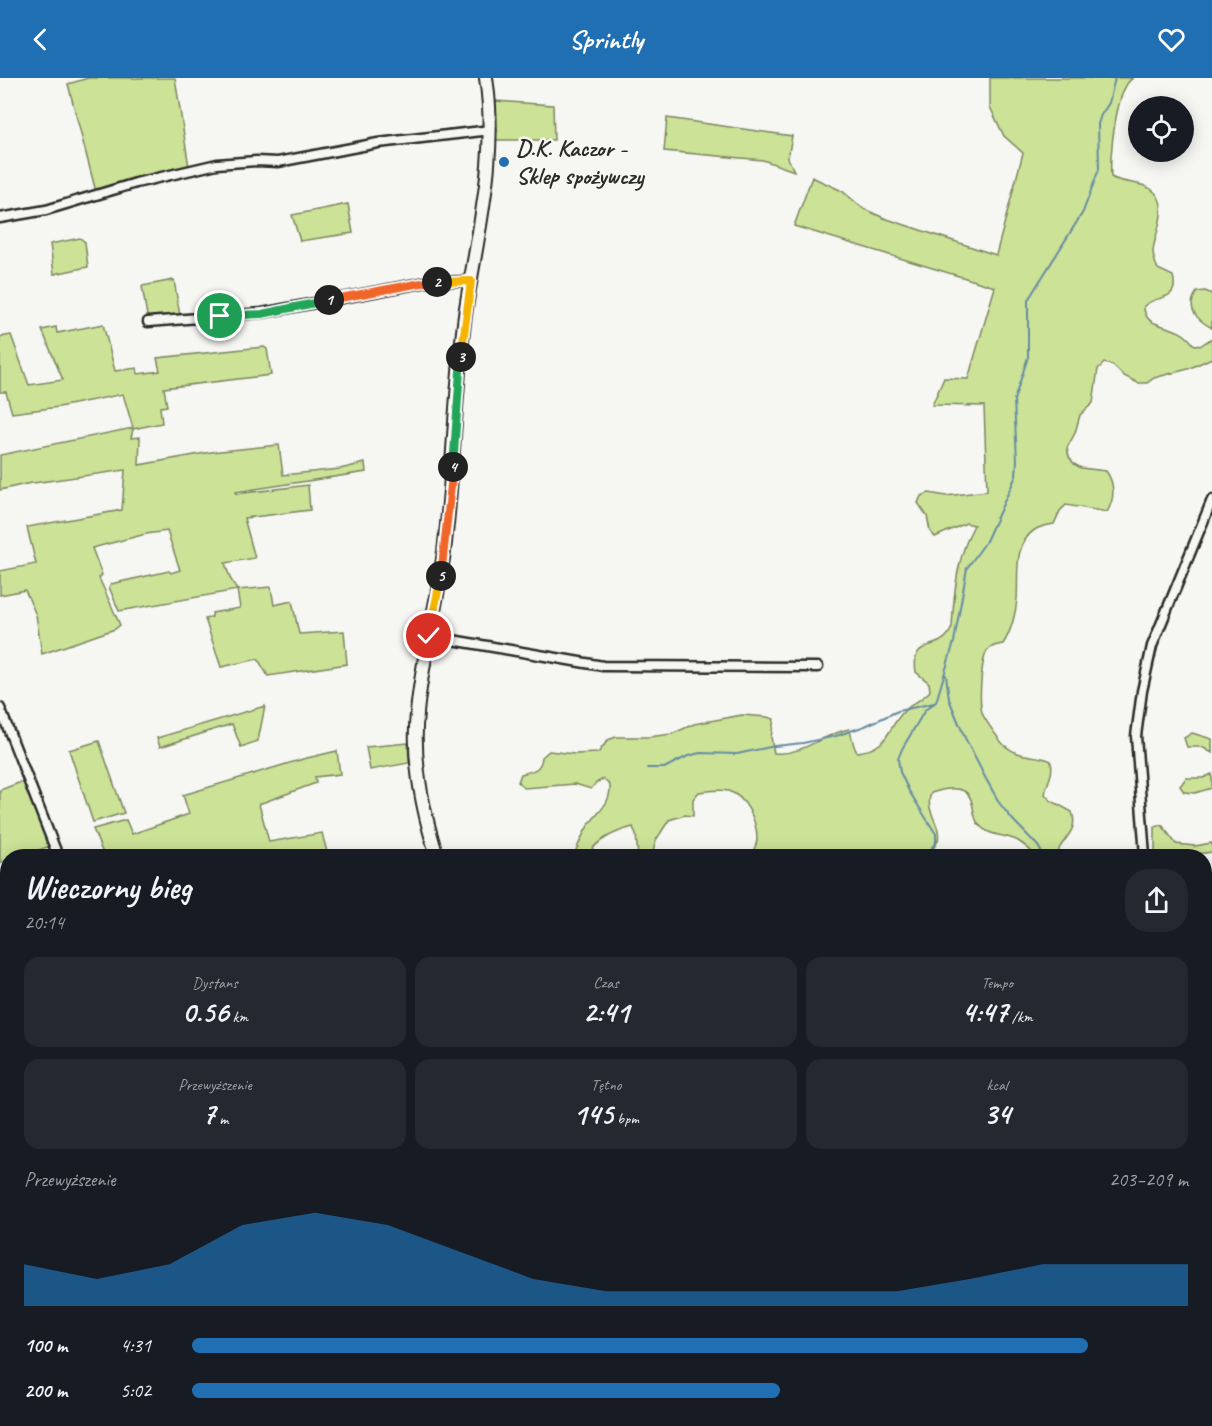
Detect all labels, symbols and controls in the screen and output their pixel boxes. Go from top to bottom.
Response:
text: Sprintly [569,22,643,56]
icon: back [24,23,57,56]
icon: heart [1155,23,1188,56]
map controls [1128,96,1194,162]
button: locate [1128,96,1194,162]
place label: D.K. Kaczor - Sklep spożywczy [516,133,645,191]
marker: D.K. Kaczor - Sklep spożywczy [497,155,511,169]
pin: 2 [422,267,452,297]
text: 2 [433,272,441,292]
pin: 1 [314,285,344,315]
pin [194,290,245,341]
text: 1 [325,290,333,310]
icon: arrive [203,299,236,332]
pin: 3 [446,342,476,372]
text: 3 [457,347,465,367]
pin: 4 [438,452,468,482]
text: 4 [449,457,457,477]
pin: 5 [426,561,456,591]
text: 5 [438,566,444,586]
pin [403,610,454,661]
icon: check [412,619,445,652]
text: Wieczorny bieg [24,866,191,908]
button: share [1125,869,1188,932]
text: 20:14 [24,910,64,935]
text: Dystans [192,973,238,993]
text: Czas [593,973,619,993]
text: Tempo [981,973,1013,993]
text: 0.56 [182,993,229,1031]
text: 2:41 [583,993,629,1031]
text: 4:47 [961,993,1008,1031]
text: km [229,1007,248,1027]
text: /km [1008,1007,1033,1027]
text: Przewyższenie [178,1075,252,1095]
text: Tętno [591,1075,621,1095]
text: kcal [986,1075,1008,1095]
text: 7 [202,1095,215,1133]
text: 145 [573,1095,613,1133]
text: 34 [984,1095,1011,1133]
text: m [215,1109,228,1129]
text: bpm [613,1109,639,1129]
text: Przewyższenie [24,1167,116,1192]
text: 203–209 m [1109,1167,1188,1192]
text: 100 m [24,1333,67,1358]
text: 4:31 [120,1333,151,1358]
text: 200 m [24,1378,67,1403]
text: 5:02 [120,1378,151,1403]

